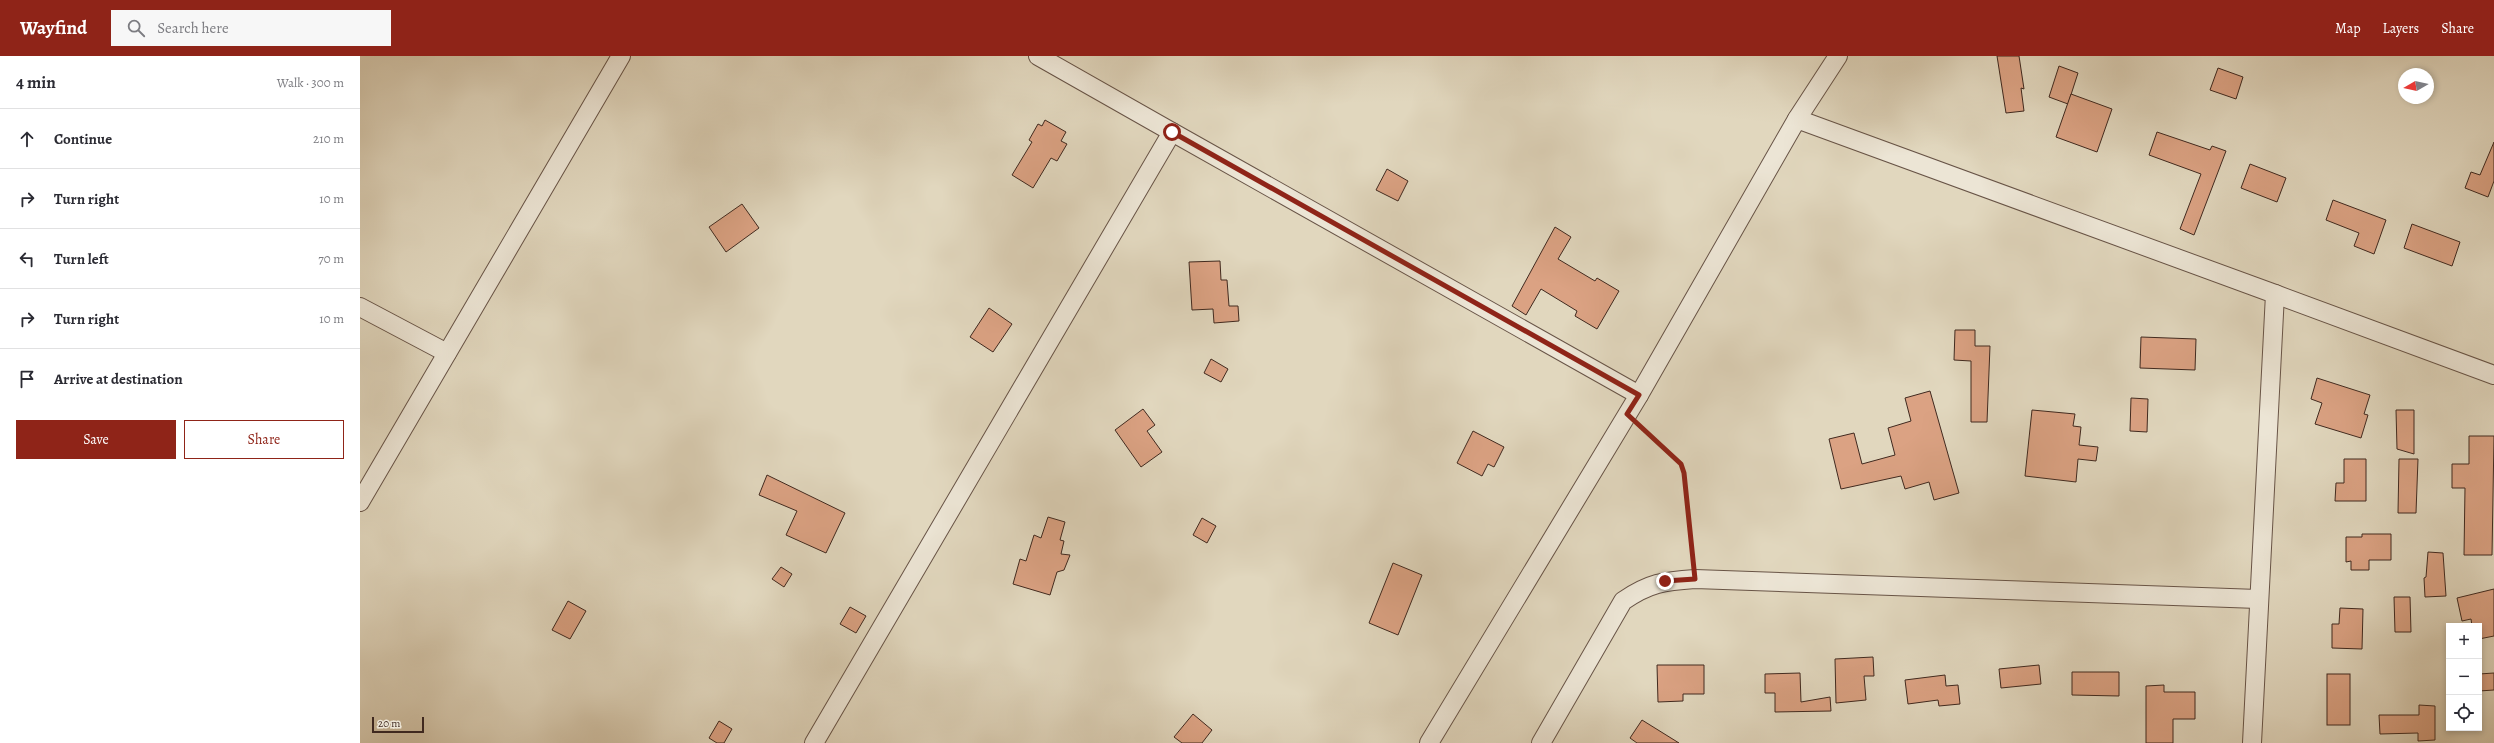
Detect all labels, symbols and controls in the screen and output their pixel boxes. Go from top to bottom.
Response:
search box [111,10,391,46]
text: Wayfind [20,15,87,41]
icon: search [125,17,147,39]
text: Search here [157,18,229,38]
text: Map [2335,19,2361,38]
text: Layers [2383,19,2419,38]
text: Share [2441,19,2474,38]
north arrow [2398,68,2434,104]
text: 4 min [16,71,56,94]
text: Walk · 300 m [277,74,344,91]
route start [1163,123,1181,141]
icon: ahead [16,128,38,150]
text: Continue [54,129,112,149]
text: 210 m [313,130,344,147]
icon: right [16,188,38,210]
text: Turn right [54,189,119,209]
text: 10 m [319,190,344,207]
icon: left [16,248,38,270]
text: Turn left [54,249,109,269]
text: 70 m [318,250,344,267]
icon: right [16,308,38,330]
text: Turn right [54,309,119,329]
text: 10 m [319,310,344,327]
icon: arrive [16,368,38,390]
text: Arrive at destination [54,369,183,389]
button: Save [16,420,176,459]
button: Share [184,420,344,459]
route end [1656,572,1674,590]
map controls [2446,623,2482,731]
button: + [2446,623,2482,659]
button: − [2446,659,2482,695]
button: locate [2446,695,2482,731]
scale bar [372,715,424,734]
text: 20 m [378,716,400,731]

